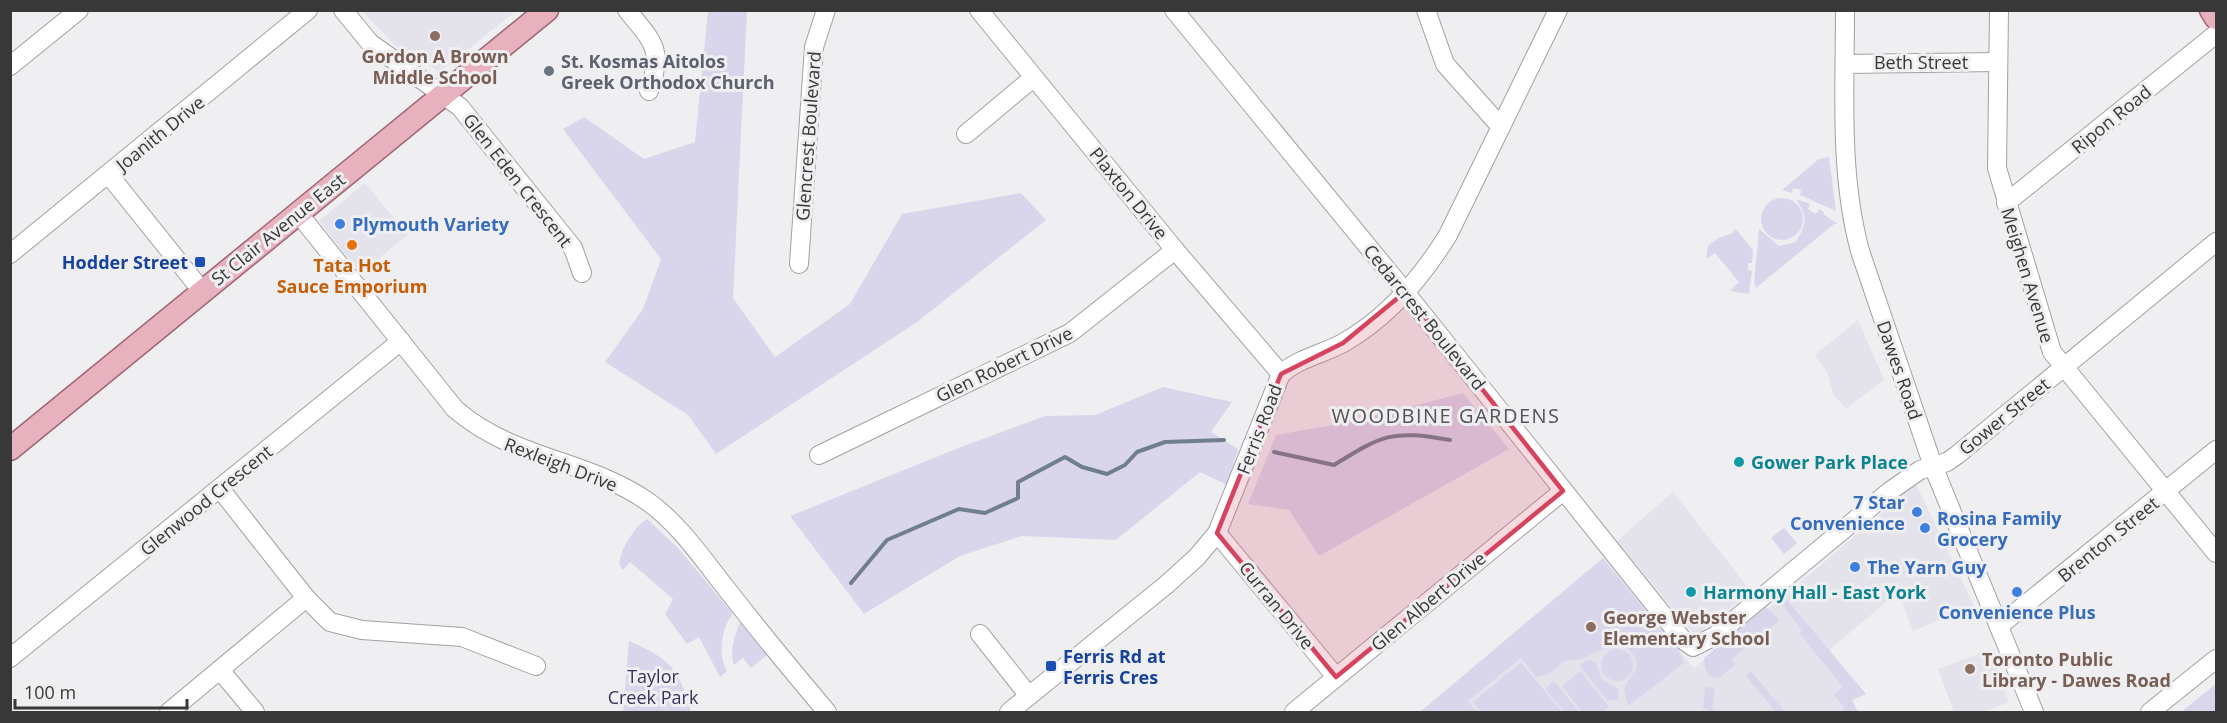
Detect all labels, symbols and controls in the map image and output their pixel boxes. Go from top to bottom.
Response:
marker: Gordon A Brown Middle School [428,29,442,43]
place label: Gordon A Brown Middle School [361,44,509,89]
place label: St. Kosmas Aitolos Greek Orthodox Church [561,49,775,94]
street label: Glencrest Boulevard [790,50,826,222]
street label: Beth Street [1874,50,1968,74]
marker: St. Kosmas Aitolos Greek Orthodox Church [542,64,556,78]
street label: Ripon Road [2066,79,2156,159]
street label: Joanith Drive [109,90,209,177]
street label: Glen Eden Crescent [458,108,578,252]
street label: Plaxton Drive [1084,142,1174,244]
street label: St Clair Avenue East [206,168,350,290]
street label: Meighen Avenue [1996,204,2060,346]
place label: Plymouth Variety [352,212,510,236]
marker: Plymouth Variety [333,217,347,231]
marker: Tata Hot Sauce Emporium [345,238,359,252]
street label: Cedarcrest Boulevard [1359,239,1491,395]
place label: Hodder Street [62,250,188,274]
place label: Tata Hot Sauce Emporium [277,253,427,298]
marker: Hodder Street [193,255,207,269]
street label: Dawes Road [1872,317,1928,423]
street label: Glen Robert Drive [932,321,1076,407]
street label: Gower Street [1954,372,2054,460]
street label: Ferris Road [1231,380,1287,478]
district label: WOODBINE GARDENS [1331,402,1561,429]
street label: Rexleigh Drive [501,431,621,497]
street label: Glenwood Crescent [135,439,277,561]
place label: Gower Park Place [1751,450,1908,474]
marker: Gower Park Place [1732,455,1746,469]
place label: 7 Star Convenience [1790,490,1905,535]
street label: Brenton Street [2053,491,2163,587]
marker: 7 Star Convenience [1910,505,1924,519]
place label: Rosina Family Grocery [1937,506,2062,551]
marker: Rosina Family Grocery [1918,521,1932,535]
street label: Glen Albert Drive [1366,546,1490,656]
place label: The Yarn Guy [1867,555,1987,579]
street label: Curran Drive [1234,556,1320,654]
marker: The Yarn Guy [1848,560,1862,574]
place label: Harmony Hall - East York [1703,580,1927,604]
marker: Harmony Hall - East York [1684,585,1698,599]
marker: Convenience Plus [2010,585,2024,599]
place label: Convenience Plus [1938,600,2096,624]
place label: George Webster Elementary School [1603,605,1770,650]
marker: George Webster Elementary School [1584,620,1598,634]
place label: Ferris Rd at Ferris Cres [1063,644,1166,689]
place label: Toronto Public Library - Dawes Road [1982,647,2171,692]
marker: Ferris Rd at Ferris Cres [1044,659,1058,673]
marker: Toronto Public Library - Dawes Road [1963,662,1977,676]
park label: Taylor Creek Park [608,664,699,709]
scale bar [15,672,188,710]
text: 100 m [24,680,76,704]

